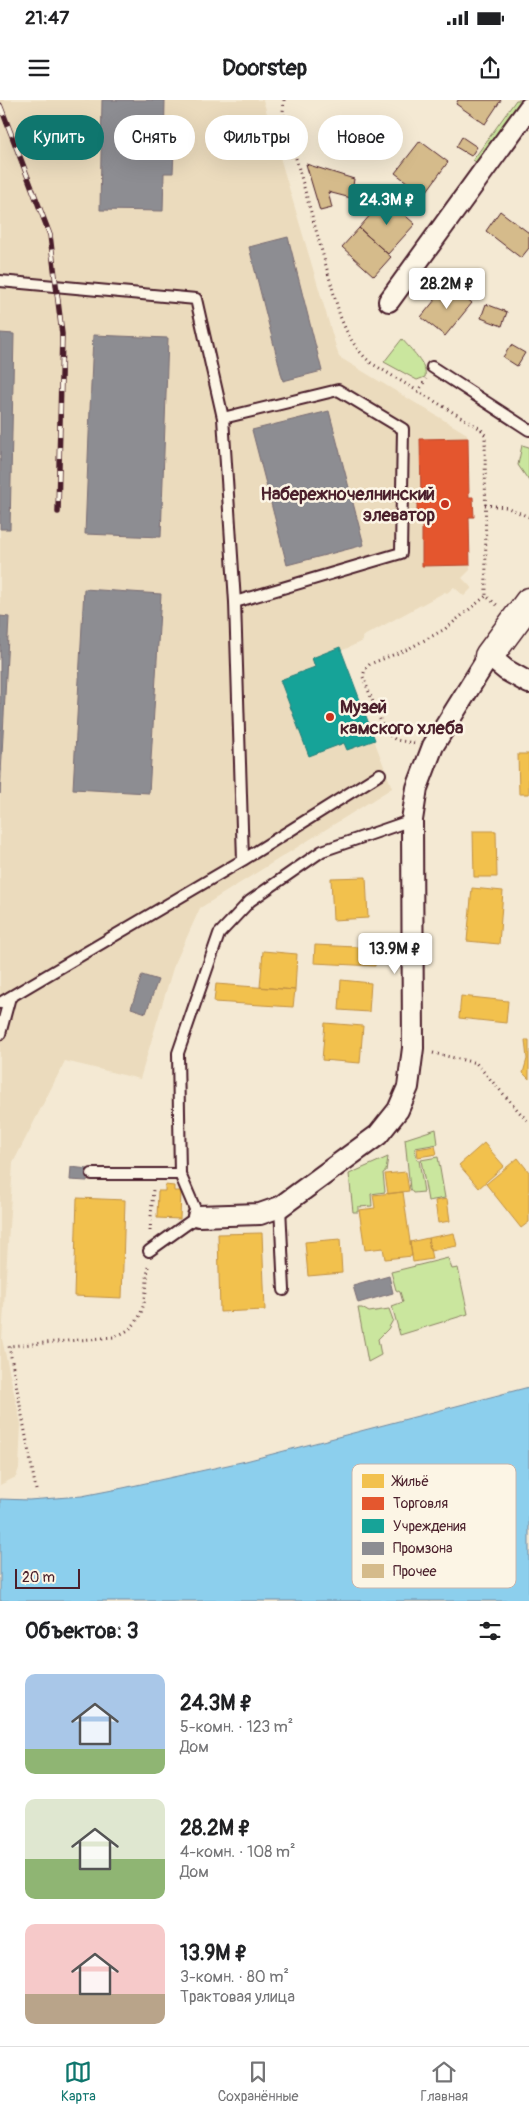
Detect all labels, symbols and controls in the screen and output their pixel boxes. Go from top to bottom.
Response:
text: 21:47 [25,6,69,30]
icon: menu [25,54,53,82]
text: Doorstep [222,54,307,82]
icon: share [476,54,504,82]
chip: Купить [15,115,104,160]
chip: Снять [114,115,195,160]
chip: Фильтры [205,115,308,160]
chip: Новое [318,115,403,160]
pin: 24.3M ₽ [341,184,433,226]
text: 24.3M ₽ [359,190,415,210]
pin: 28.2M ₽ [401,268,493,310]
text: 28.2M ₽ [420,274,474,294]
place label: Набережночелнинский элеватор [261,483,435,527]
marker: Набережночелнинский элеватор [439,498,451,510]
place label: Музей камского хлеба [340,696,464,740]
marker: Музей камского хлеба [324,711,336,723]
pin: 13.9M ₽ [349,932,441,975]
text: 13.9M ₽ [369,939,421,959]
legend [352,1464,516,1588]
text: Жильё [391,1473,429,1490]
text: Торговля [393,1495,448,1512]
text: Учреждения [393,1518,466,1535]
text: Промзона [393,1540,453,1557]
text: Прочее [393,1563,436,1580]
scale bar [15,1566,80,1589]
text: 20 m [22,1569,55,1586]
icon: filters [476,1617,504,1645]
text: Объектов: 3 [25,1618,139,1645]
text: 24.3M ₽ [180,1690,253,1717]
icon: home [65,1694,125,1754]
text: 5-комн. · 123 m² [180,1717,293,1737]
text: Дом [180,1737,209,1757]
text: 28.2M ₽ [180,1815,251,1842]
icon: home [65,1819,125,1879]
text: 4-комн. · 108 m² [180,1842,296,1862]
text: Дом [180,1862,209,1882]
text: 13.9M ₽ [180,1940,248,1967]
icon: home [65,1944,125,2004]
text: 3-комн. · 80 m² [180,1967,289,1987]
text: Трактовая улица [180,1987,295,2007]
tab: Карта [61,2058,96,2105]
tab: Сохранённые [218,2058,298,2105]
tab: Главная [420,2058,468,2105]

